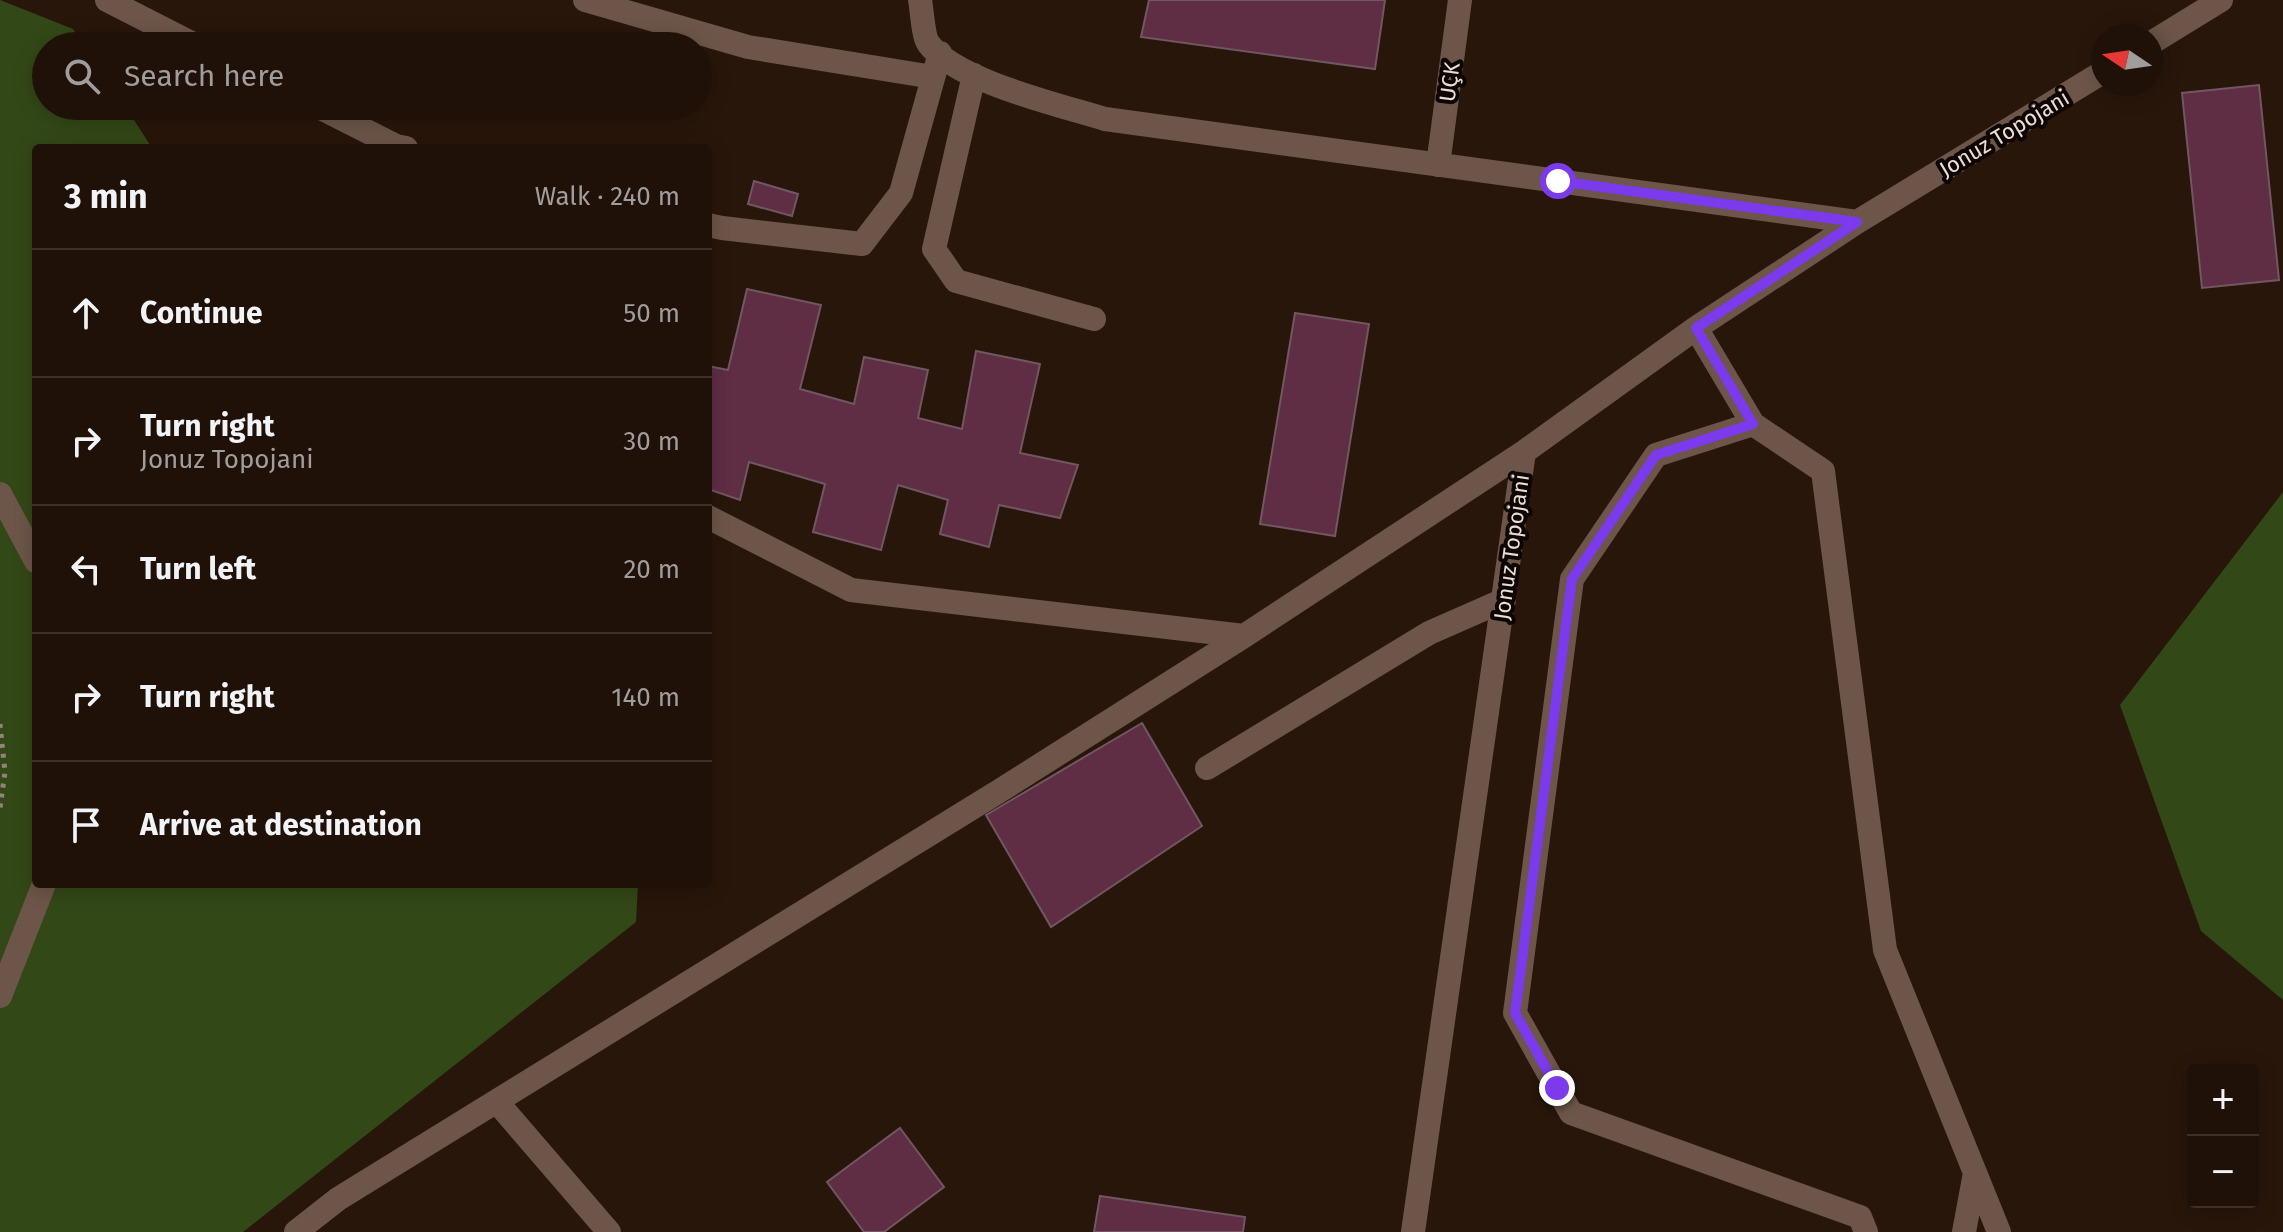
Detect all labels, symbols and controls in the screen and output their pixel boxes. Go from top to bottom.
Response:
north arrow [2091,24,2163,96]
search box [32,32,712,120]
icon: search [60,54,104,98]
text: Search here [124,58,284,94]
street label: UÇK [1433,60,1467,104]
street label: Jonuz Topojani [1934,84,2074,183]
route start [1540,163,1576,199]
text: 3 min [64,176,148,217]
text: Walk · 240 m [535,181,680,212]
icon: ahead [64,291,108,335]
text: Continue [140,295,263,331]
text: 50 m [623,298,680,329]
text: Turn right [140,408,275,444]
icon: right [64,419,108,463]
text: 30 m [623,426,680,457]
text: Jonuz Topojani [140,444,314,475]
street label: Jonuz Topojani [1488,472,1535,622]
icon: left [64,547,108,591]
text: Turn left [140,551,256,587]
text: 20 m [623,554,680,585]
icon: right [64,675,108,719]
text: Turn right [140,679,275,715]
text: 140 m [611,682,680,713]
icon: arrive [64,803,108,847]
text: Arrive at destination [140,807,422,843]
map controls [2187,1064,2259,1208]
button: + [2187,1064,2259,1136]
route end [1539,1070,1575,1106]
button: − [2187,1136,2259,1208]

